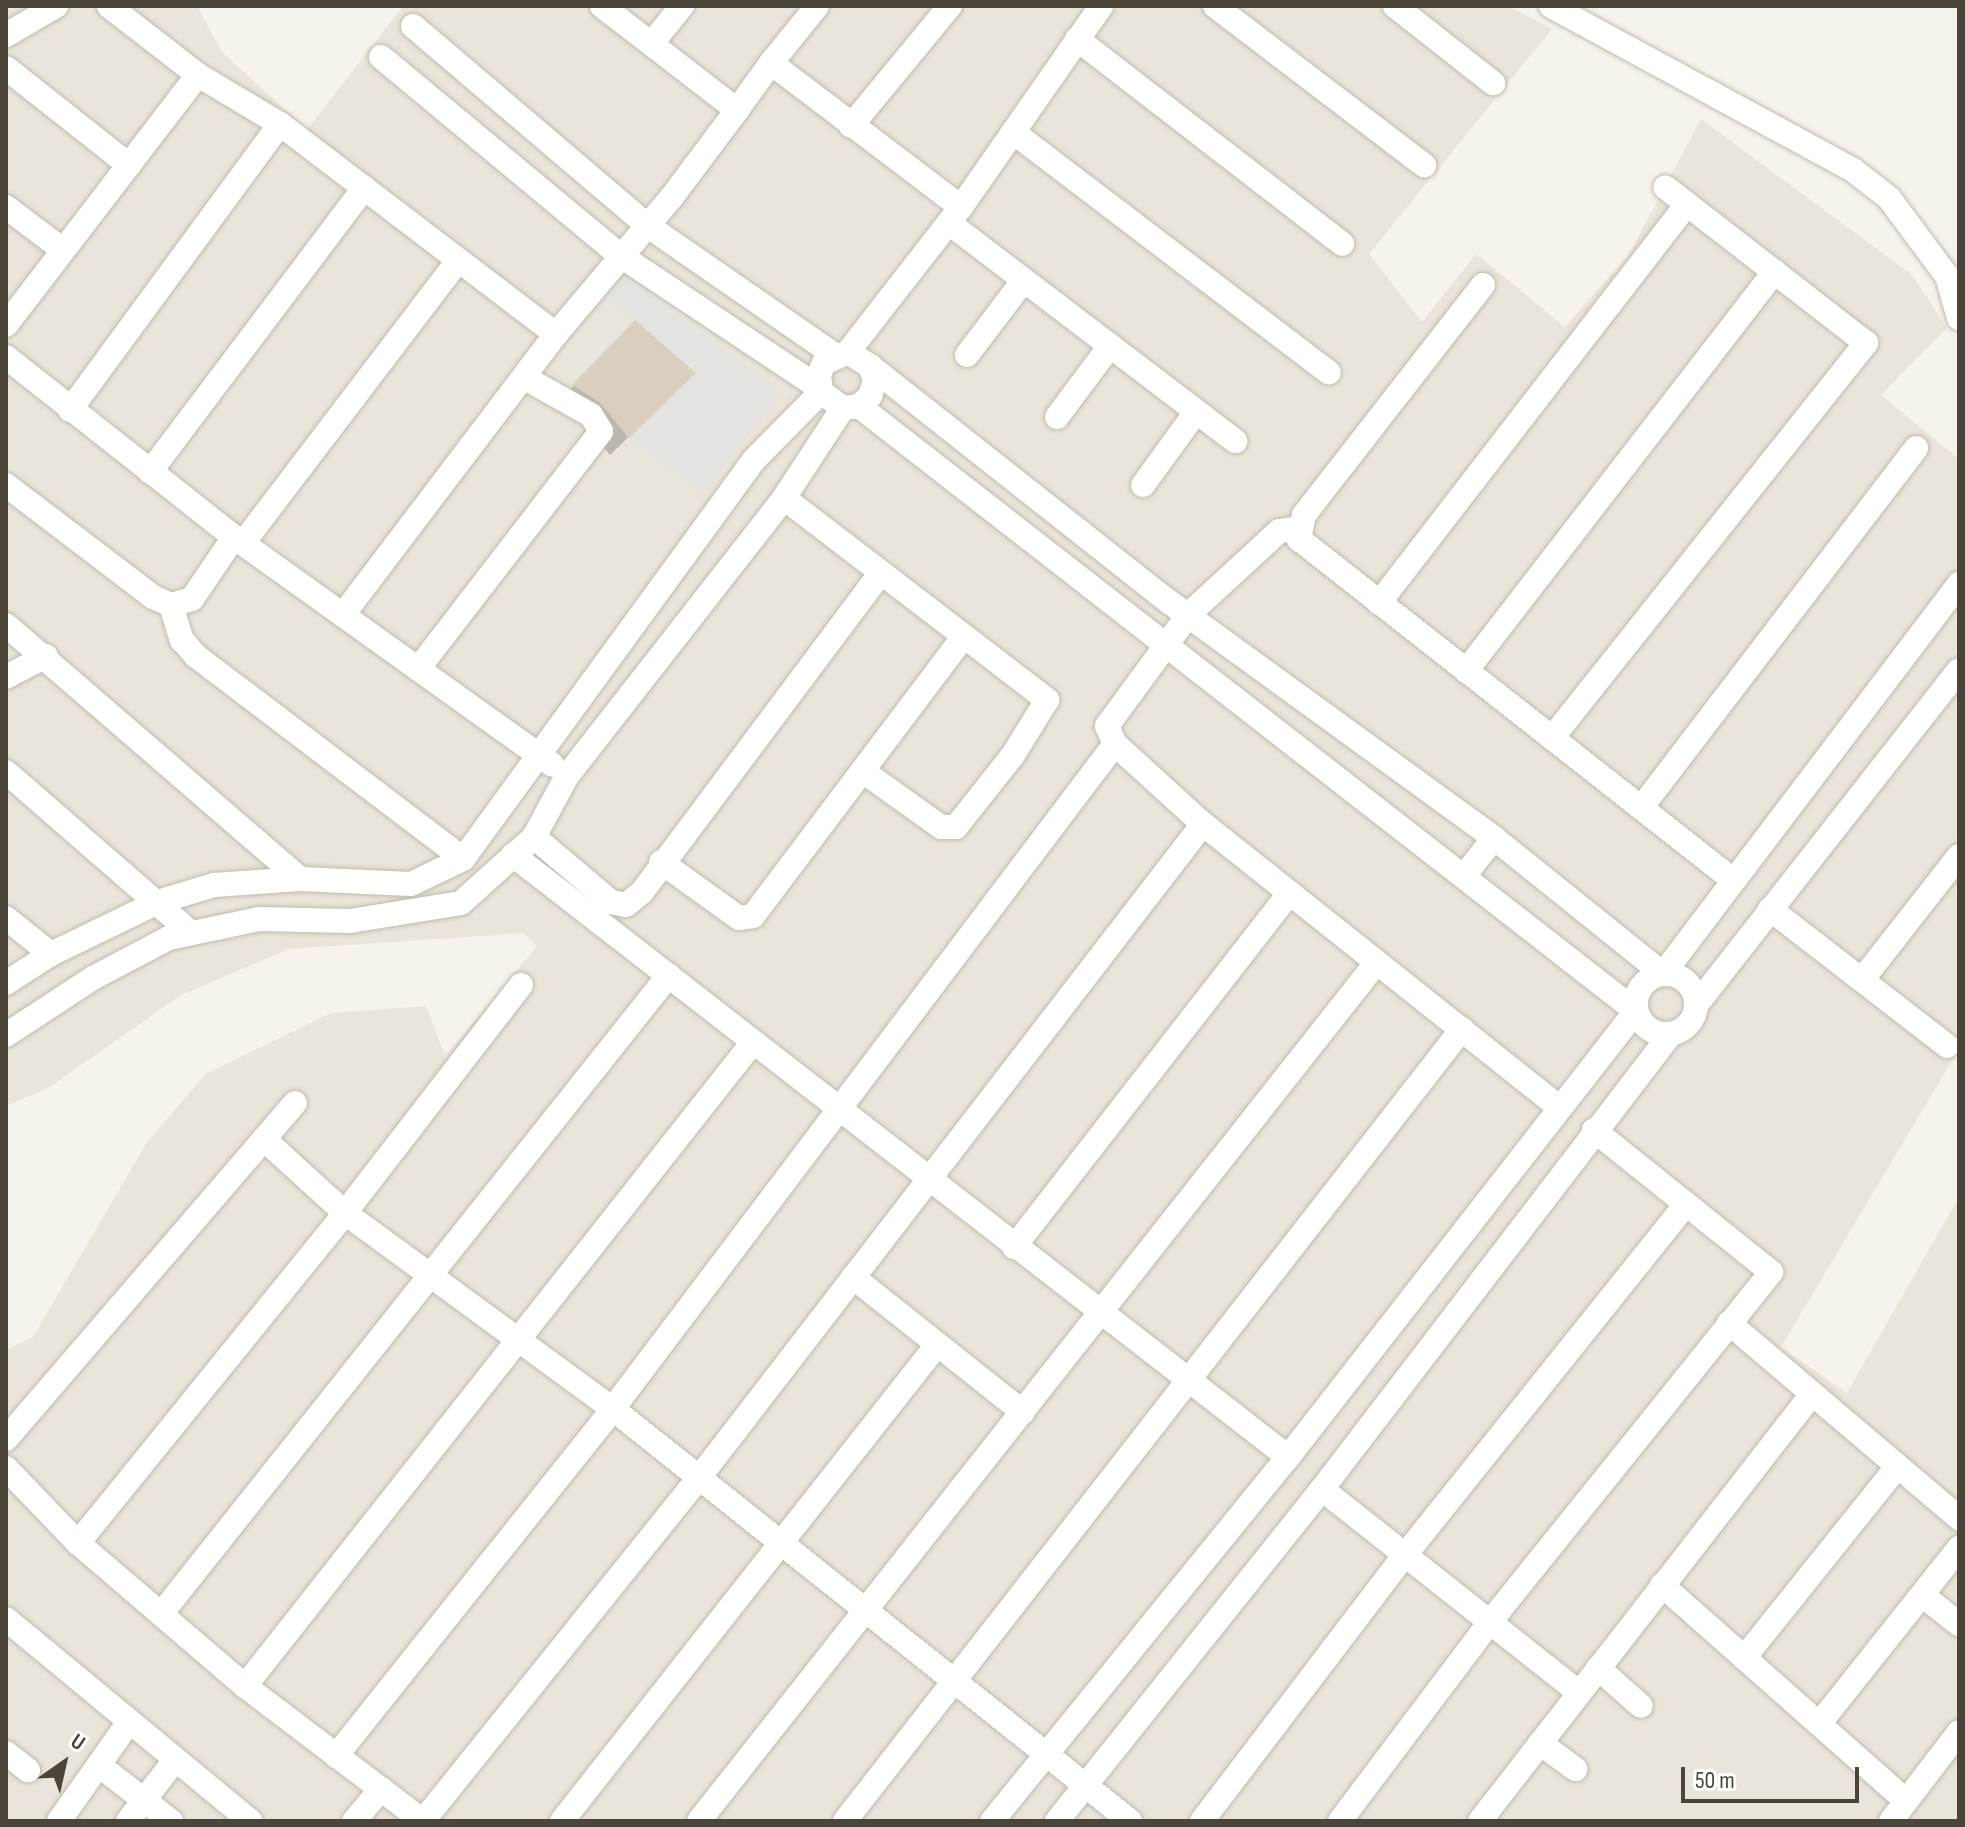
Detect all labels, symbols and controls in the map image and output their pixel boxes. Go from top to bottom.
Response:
north arrow [24,1723,104,1803]
text: U [65,1728,90,1757]
scale bar [1685,1751,1863,1801]
text: 50 m [1695,1766,1735,1795]

